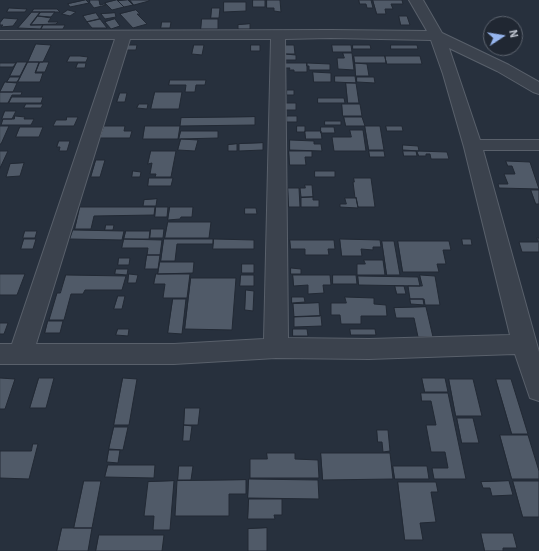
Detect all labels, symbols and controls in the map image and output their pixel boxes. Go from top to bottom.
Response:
north arrow [483,16,523,56]
text: N [506,28,521,39]

